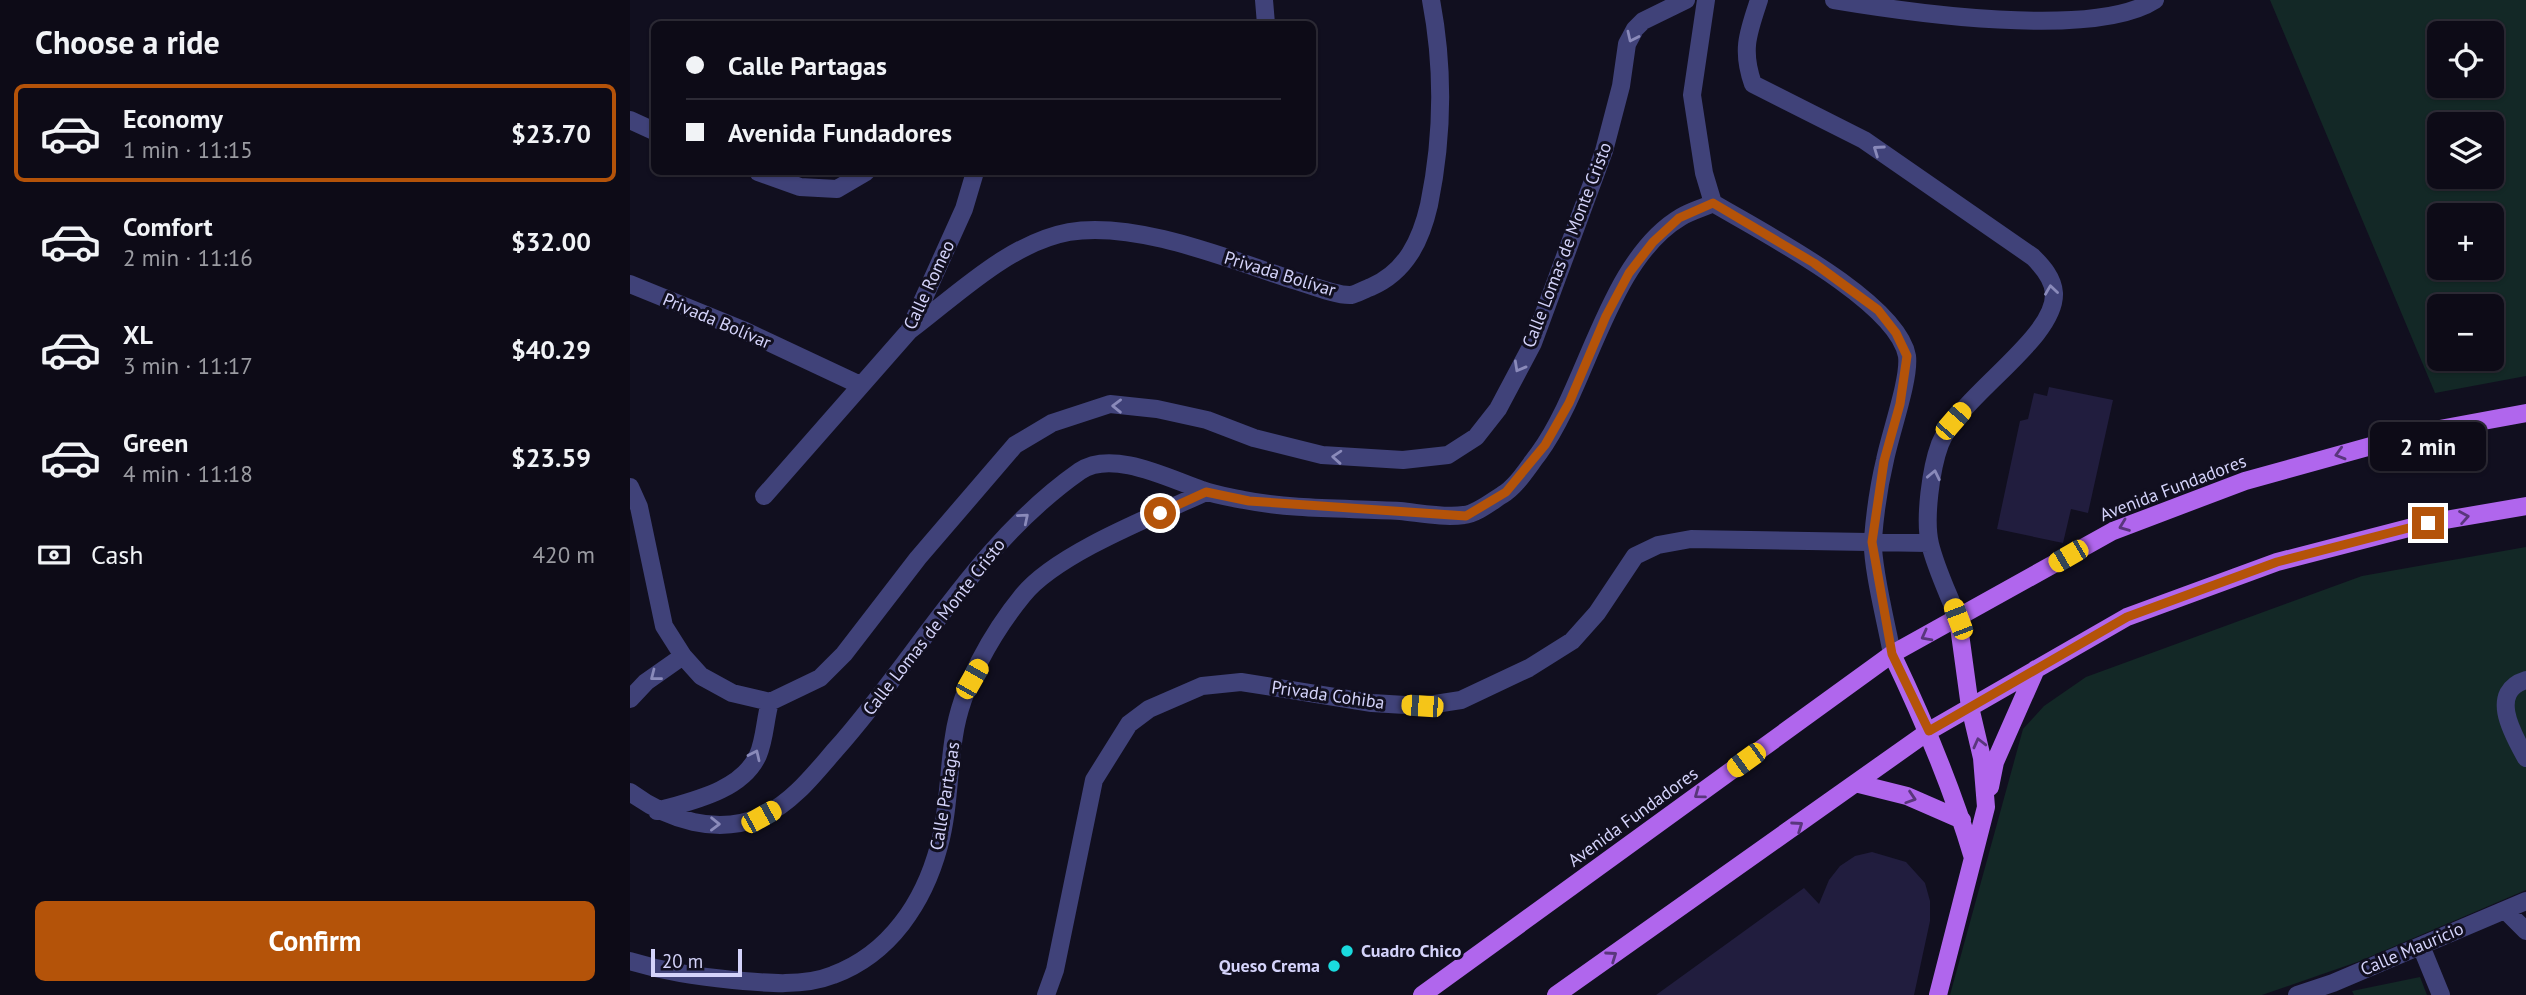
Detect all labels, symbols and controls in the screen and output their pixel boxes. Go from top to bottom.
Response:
text: Choose a ride [35,21,220,63]
map controls [2427,21,2504,371]
button: locate [2427,21,2504,98]
one-way arrow [1626,30,1640,42]
text: Calle Partagas [728,49,887,82]
icon: car [39,102,102,165]
text: Economy [123,102,223,135]
button: layers [2427,112,2504,189]
text: Avenida Fundadores [728,116,952,149]
text: $23.70 [511,117,591,150]
text: 1 min · 11:15 [123,135,253,164]
street label: Calle Lomas de Monte Cristo [1517,139,1616,351]
one-way arrow [1873,146,1886,158]
button: + [2427,203,2504,280]
icon: car [39,210,102,273]
text: Comfort [123,210,213,243]
text: $32.00 [511,225,591,258]
street label: Calle Romeo [898,236,959,333]
text: 2 min · 11:16 [123,243,253,272]
street label: Privada Bolívar [1222,246,1339,301]
one-way arrow [2043,284,2058,296]
street label: Privada Bolívar [660,287,775,354]
button: − [2427,294,2504,371]
icon: car [39,318,102,381]
text: XL [123,318,153,351]
text: $40.29 [511,333,591,366]
text: 3 min · 11:17 [123,351,253,380]
one-way arrow [1514,360,1527,372]
one-way arrow [1111,398,1122,413]
car [1932,398,1975,444]
callout: 2 min [2370,421,2486,470]
icon: car [39,426,102,489]
text: Green [123,426,188,459]
text: 2 min [2400,432,2456,461]
text: $23.59 [511,441,591,474]
one-way arrow [2334,446,2346,461]
one-way arrow [1331,449,1342,464]
street label: Avenida Fundadores [2096,449,2249,526]
text: 4 min · 11:18 [123,459,253,488]
one-way arrow [1925,469,1940,481]
route start [1144,497,1176,529]
route end [2412,507,2444,539]
one-way arrow [2458,510,2470,525]
one-way arrow [1016,513,1028,526]
one-way arrow [2119,518,2131,532]
street label: Calle Lomas de Monte Cristo [857,534,1010,720]
icon: cash [35,536,73,574]
car [2045,536,2092,576]
text: Cash [91,538,143,571]
text: 420 m [533,540,595,569]
car [1941,596,1976,642]
one-way arrow [1920,628,1933,642]
car [953,656,992,702]
one-way arrow [650,667,662,680]
street label: Privada Cohiba [1270,675,1386,714]
car [1401,694,1444,718]
one-way arrow [1972,737,1987,749]
car [1723,739,1770,781]
street label: Calle Partagas [925,740,964,852]
one-way arrow [747,750,760,763]
street label: Avenida Fundadores [1563,762,1702,872]
one-way arrow [1694,786,1707,799]
one-way arrow [1905,790,1917,804]
car [738,798,785,836]
one-way arrow [710,816,720,832]
one-way arrow [1791,821,1804,834]
button: Confirm [35,901,595,981]
street label: Calle Mauricio [2357,917,2467,981]
place label: Cuadro Chico [1361,939,1462,962]
marker: Cuadro Chico [1339,943,1355,959]
scale bar [651,946,742,978]
text: 20 m [662,949,703,973]
one-way arrow [1604,952,1617,964]
place label: Queso Crema [1219,954,1320,977]
marker: Queso Crema [1326,958,1342,974]

